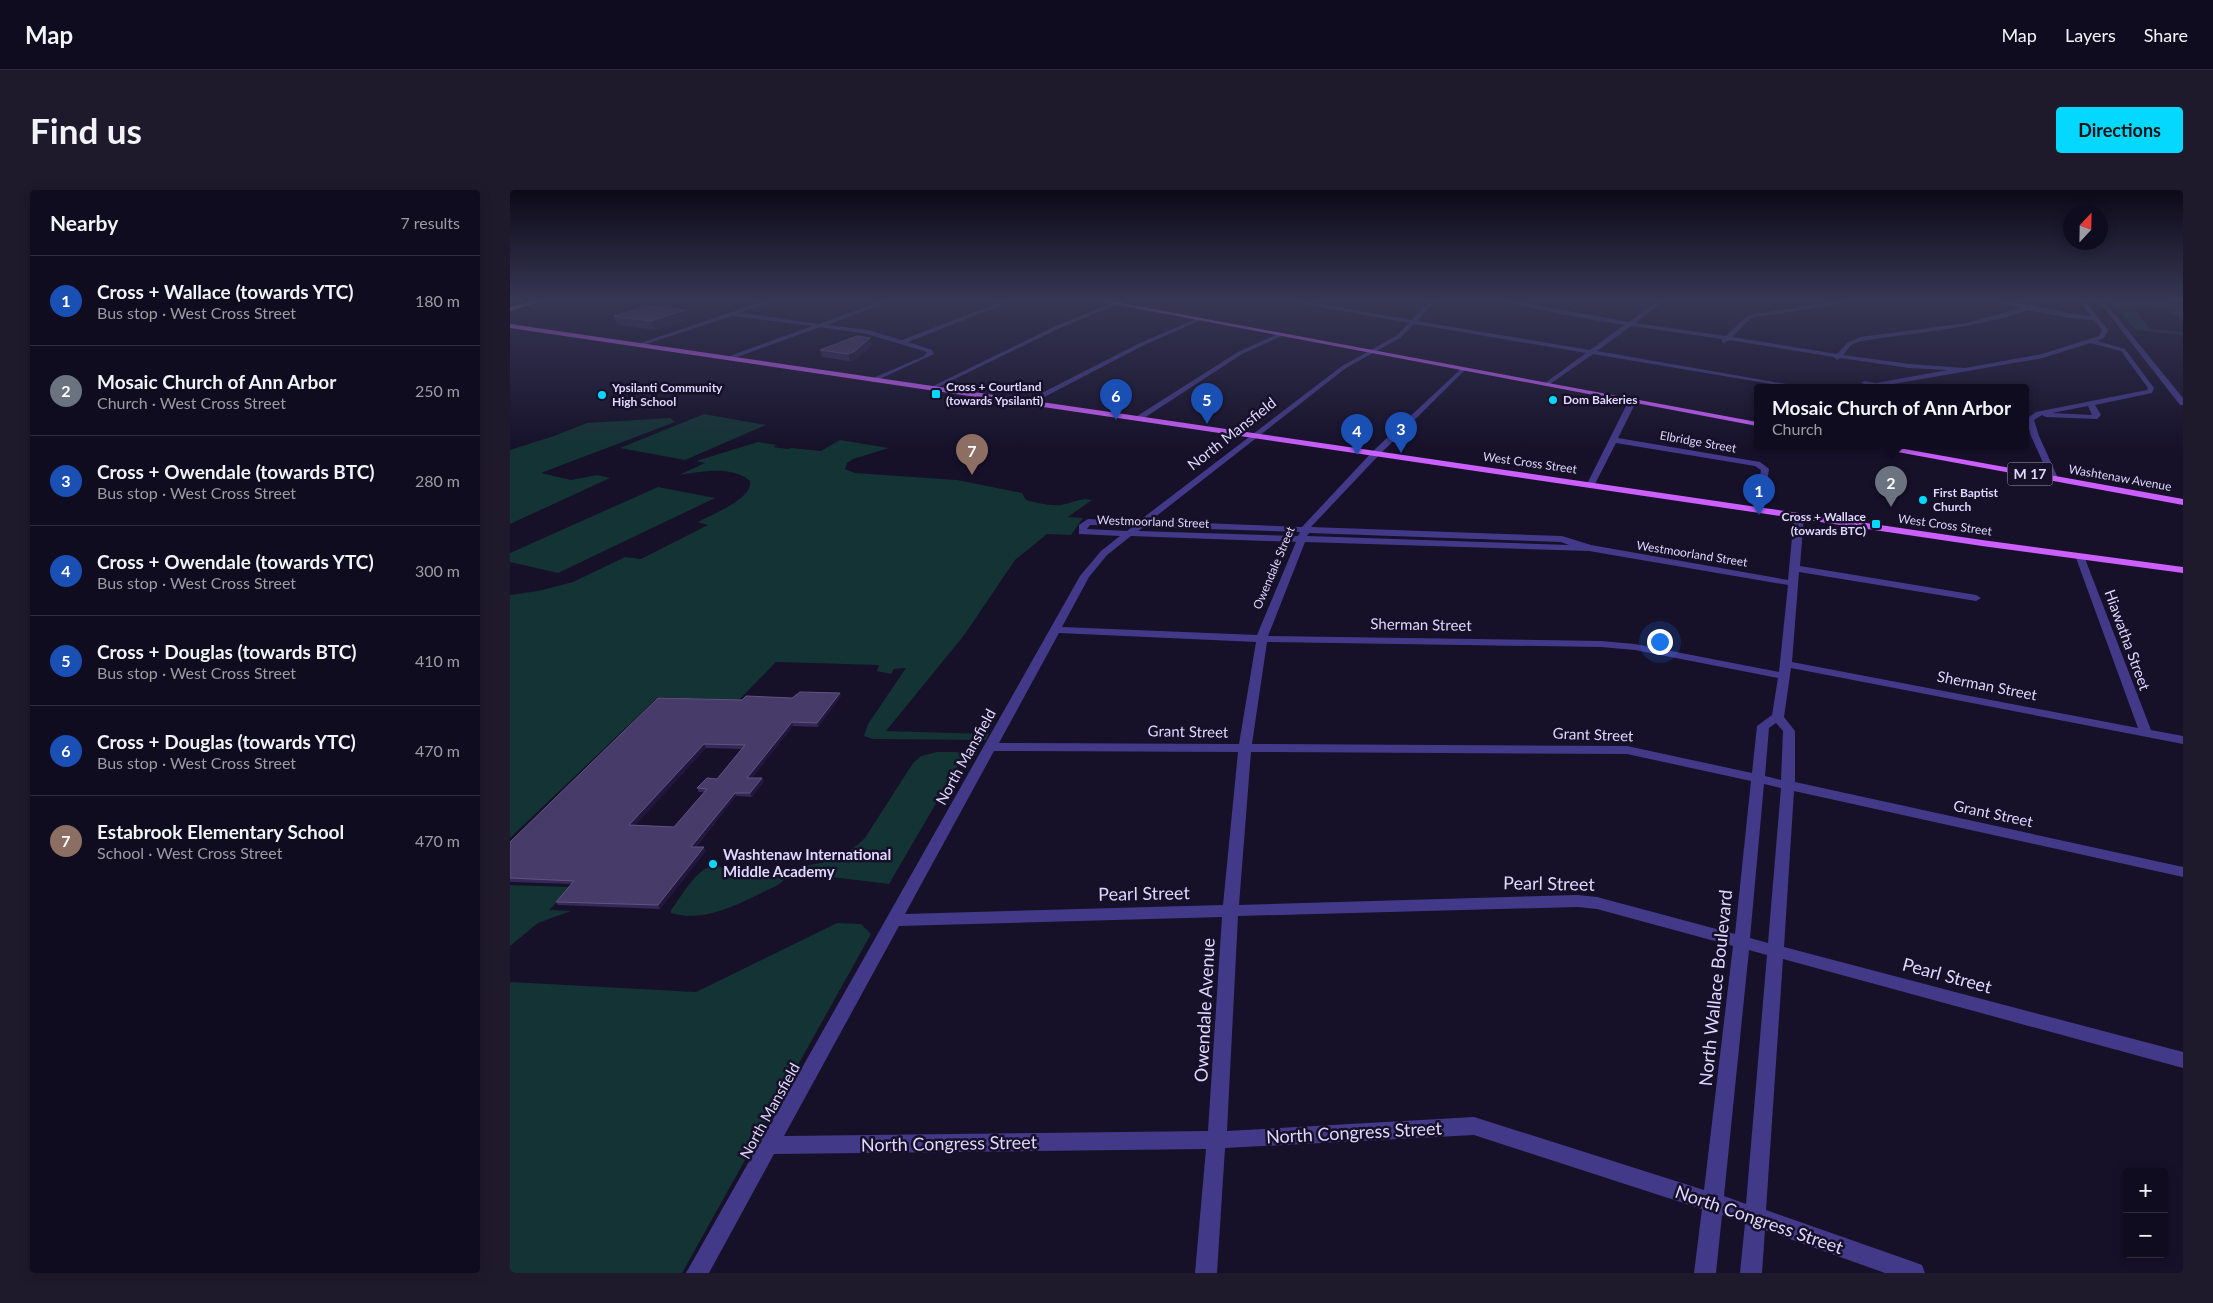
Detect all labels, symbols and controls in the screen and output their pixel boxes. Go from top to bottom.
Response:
text: Map [25,20,73,49]
text: Map [2001,24,2037,46]
text: Layers [2065,24,2116,46]
text: Share [2144,24,2188,46]
button: Directions [2056,107,2183,153]
text: Find us [30,109,142,151]
north arrow [2063,205,2108,250]
text: Nearby [50,210,118,235]
text: 7 results [400,213,460,232]
text: Cross + Wallace (towards YTC) [97,280,354,303]
text: 1 [61,291,71,310]
text: 180 m [415,291,460,310]
text: Bus stop · West Cross Street [97,303,296,322]
text: Mosaic Church of Ann Arbor [97,370,336,393]
place label: Cross + Courtland (towards Ypsilanti) [946,379,1043,408]
pin: 6 [1100,379,1132,420]
place label: Ypsilanti Community High School [611,380,723,409]
text: 2 [61,381,71,400]
text: 250 m [415,381,460,400]
pin: 5 [1191,383,1223,424]
popup [1754,384,2029,449]
marker: Cross + Courtland (towards Ypsilanti) [930,388,942,400]
marker: Ypsilanti Community High School [596,389,608,401]
place label: Dom Bakeries [1563,392,1638,407]
text: Church · West Cross Street [97,393,286,412]
street label: North Mansfield [1184,393,1279,473]
marker: Dom Bakeries [1547,394,1559,406]
text: Mosaic Church of Ann Arbor [1772,396,2011,419]
pin: 3 [1385,412,1417,453]
pin: 4 [1341,414,1373,455]
text: Church [1772,419,1822,438]
street label: Elbridge Street [1659,427,1738,456]
pin: 7 [956,434,988,475]
street label: West Cross Street [1482,448,1579,477]
text: Cross + Owendale (towards BTC) [97,460,374,483]
street label: Washtenaw Avenue [2067,461,2173,494]
road number: M 17 [2008,462,2052,486]
pin: 2 [1875,466,1907,507]
text: 3 [61,471,71,490]
text: 280 m [415,471,460,490]
pin: 1 [1743,474,1775,515]
text: Bus stop · West Cross Street [97,483,296,502]
place label: First Baptist Church [1933,485,1999,514]
marker: First Baptist Church [1917,494,1929,506]
place label: Cross + Wallace (towards BTC) [1782,509,1867,538]
street label: West Cross Street [1897,510,1994,539]
street label: Westmoorland Street [1097,512,1210,531]
marker: Cross + Wallace (towards BTC) [1870,518,1882,530]
street label: Owendale Street [1249,524,1298,611]
street label: Westmoorland Street [1635,537,1749,570]
text: Cross + Owendale (towards YTC) [97,550,374,573]
text: 4 [61,561,71,580]
text: 300 m [415,561,460,580]
text: Bus stop · West Cross Street [97,573,296,592]
street label: Hiawatha Street [2101,587,2155,693]
street label: Sherman Street [1370,614,1472,634]
your location [1647,629,1673,655]
text: Cross + Douglas (towards BTC) [97,640,357,663]
text: 5 [61,651,71,670]
text: 410 m [415,651,460,670]
text: Bus stop · West Cross Street [97,663,296,682]
street label: Sherman Street [1936,667,2039,704]
street label: North Mansfield [931,705,999,808]
street label: Grant Street [1148,721,1229,741]
street label: Grant Street [1552,724,1634,744]
text: Cross + Douglas (towards YTC) [97,730,356,753]
text: 6 [61,741,71,760]
text: 470 m [415,741,460,760]
text: Bus stop · West Cross Street [97,753,296,772]
street label: Grant Street [1952,796,2035,830]
text: Estabrook Elementary School [97,820,344,843]
text: 7 [61,831,71,850]
text: 470 m [415,831,460,850]
text: School · West Cross Street [97,843,282,862]
place label: Washtenaw International Middle Academy [723,845,891,880]
marker: Washtenaw International Middle Academy [707,858,719,870]
street label: Pearl Street [1503,871,1596,895]
street label: Pearl Street [1098,881,1191,905]
street label: North Wallace Boulevard [1694,889,1736,1087]
street label: Owendale Avenue [1189,937,1219,1083]
street label: Pearl Street [1900,953,1995,998]
street label: North Mansfield [735,1059,803,1162]
street label: North Congress Street [1265,1116,1443,1148]
street label: North Congress Street [861,1130,1038,1156]
map controls [2123,1168,2168,1258]
button: + [2123,1168,2168,1213]
street label: North Congress Street [1673,1180,1847,1258]
button: − [2123,1213,2168,1258]

